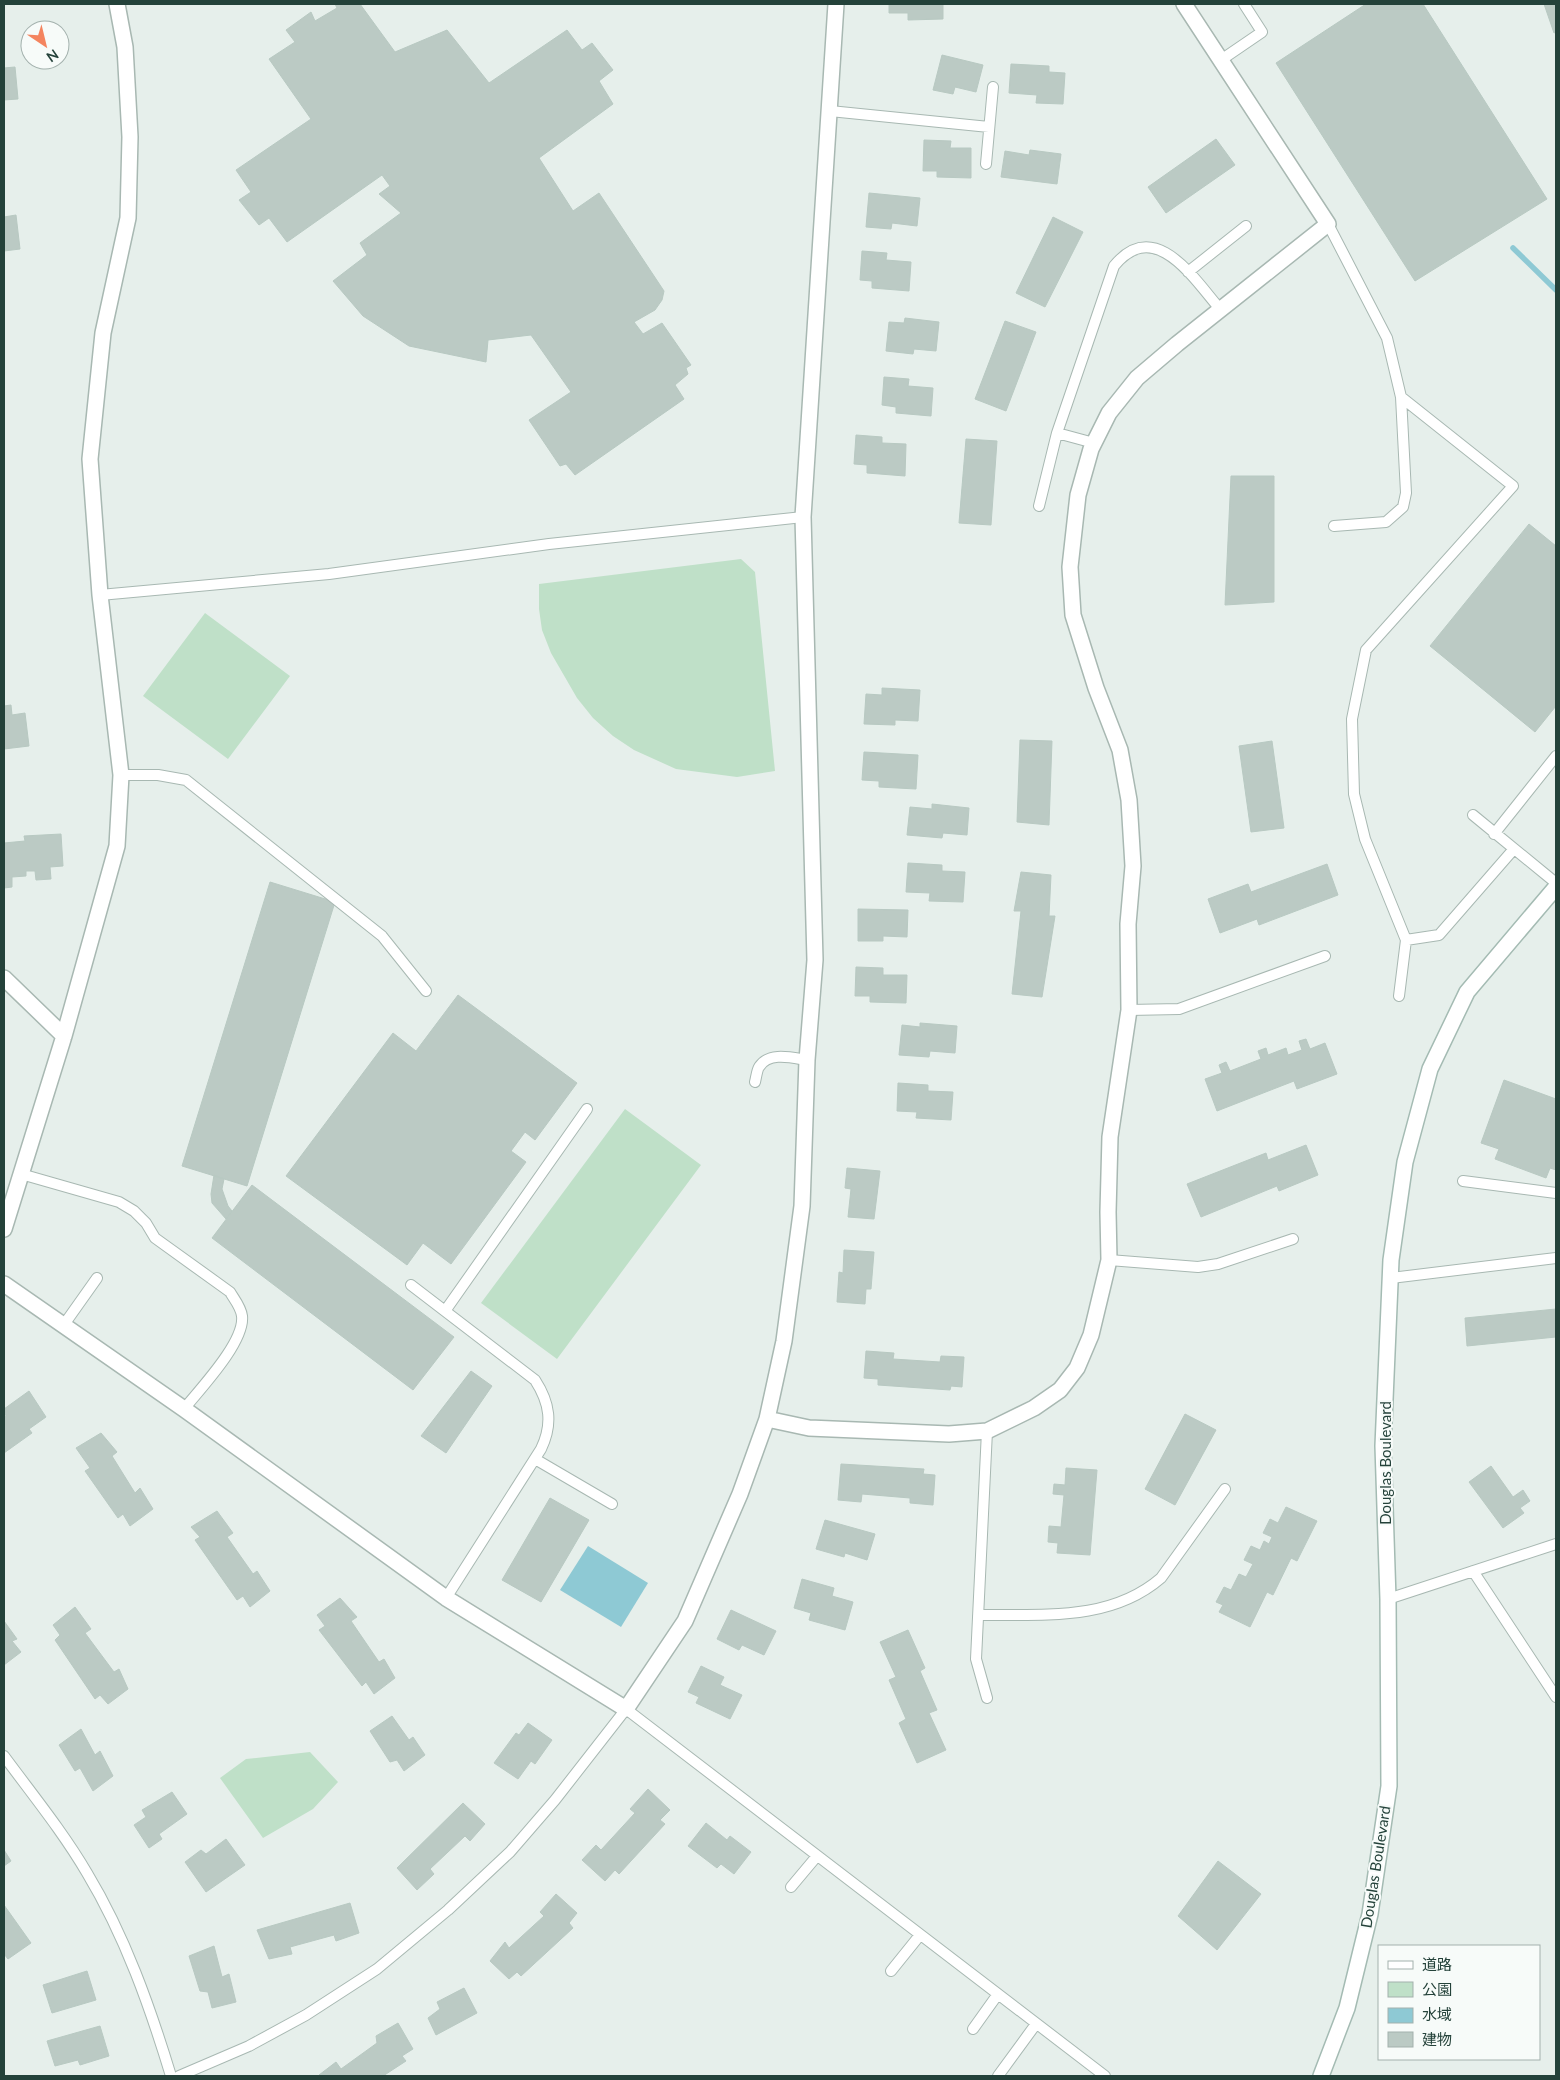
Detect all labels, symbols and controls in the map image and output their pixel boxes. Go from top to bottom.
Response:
north arrow [20,20,70,70]
text: N [43,46,62,66]
street label: Douglas Boulevard [1376,1401,1394,1525]
street label: Douglas Boulevard [1356,1804,1394,1929]
legend [1378,1945,1540,2060]
text: 道路 [1422,1955,1452,1973]
text: 公園 [1422,1980,1452,1998]
text: 水域 [1422,2005,1452,2023]
text: 建物 [1422,2030,1452,2048]

